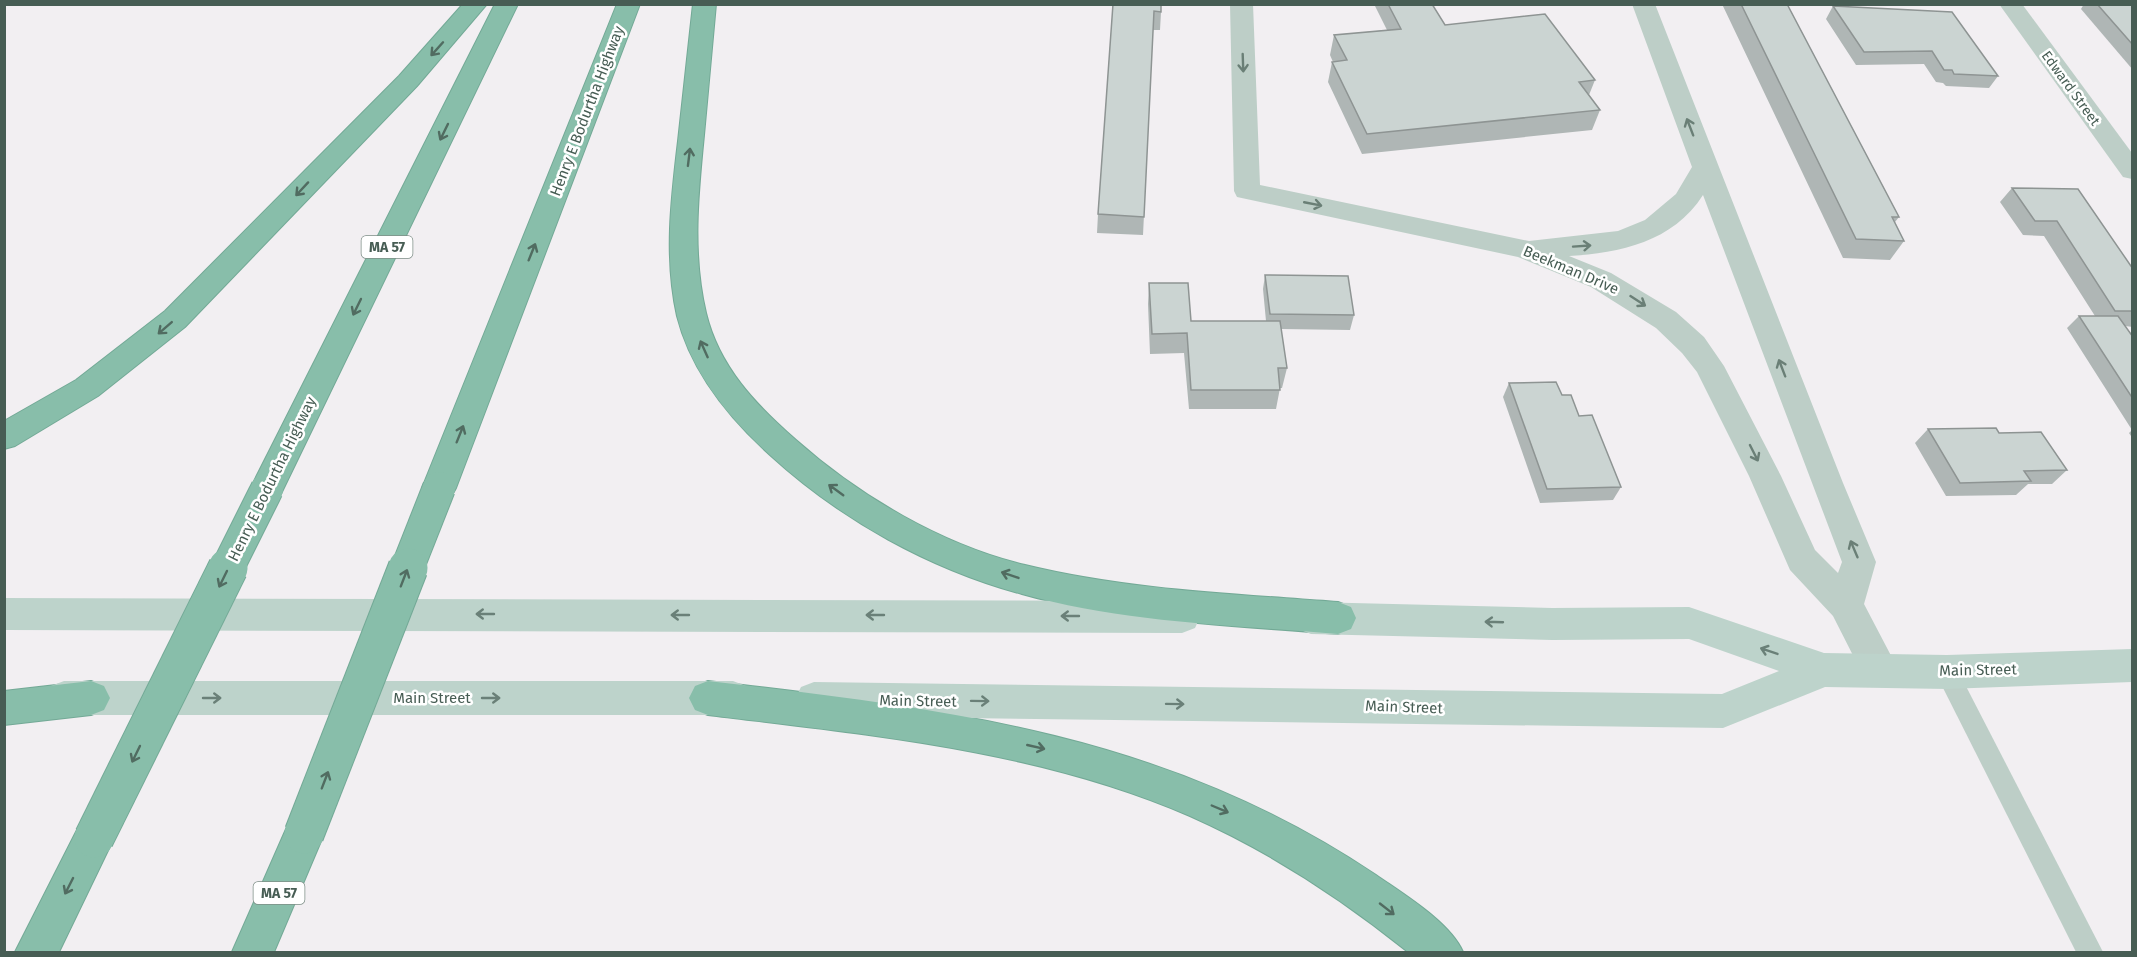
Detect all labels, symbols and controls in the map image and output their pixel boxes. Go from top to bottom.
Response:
street label: Henry E Bodurtha Highway [546,23,628,199]
one-way arrow [430,41,444,56]
street label: Edward Street [2038,48,2104,130]
one-way arrow [1237,52,1249,72]
one-way arrow [1683,119,1694,137]
one-way arrow [437,123,449,141]
one-way arrow [684,148,695,168]
one-way arrow [295,181,309,196]
one-way arrow [1302,199,1322,210]
road number: MA 57 [362,236,412,258]
one-way arrow [1572,240,1592,251]
street label: Beekman Drive [1520,242,1622,298]
one-way arrow [527,243,538,262]
one-way arrow [1629,295,1646,307]
one-way arrow [351,297,363,315]
one-way arrow [157,321,173,334]
one-way arrow [697,341,709,359]
one-way arrow [1776,359,1787,378]
street label: Henry E Bodurtha Highway [224,393,320,564]
one-way arrow [455,425,466,443]
one-way arrow [1749,444,1760,462]
one-way arrow [829,483,845,496]
one-way arrow [1848,541,1859,559]
one-way arrow [1001,569,1020,580]
one-way arrow [216,570,228,588]
one-way arrow [399,570,410,588]
one-way arrow [475,608,495,620]
one-way arrow [670,609,690,621]
one-way arrow [865,609,885,621]
one-way arrow [1060,610,1080,622]
one-way arrow [1484,616,1504,627]
one-way arrow [1760,644,1779,655]
street label: Main Street [1939,660,2017,680]
street label: Main Street [393,689,471,707]
street label: Main Street [879,691,957,711]
one-way arrow [202,692,222,704]
one-way arrow [481,692,501,704]
one-way arrow [970,696,990,707]
street label: Main Street [1365,697,1444,717]
one-way arrow [1165,698,1185,710]
one-way arrow [1026,742,1045,753]
one-way arrow [130,744,141,762]
one-way arrow [321,771,332,790]
one-way arrow [1211,804,1229,815]
one-way arrow [63,877,74,895]
road number: MA 57 [254,882,304,904]
one-way arrow [1379,902,1395,915]

